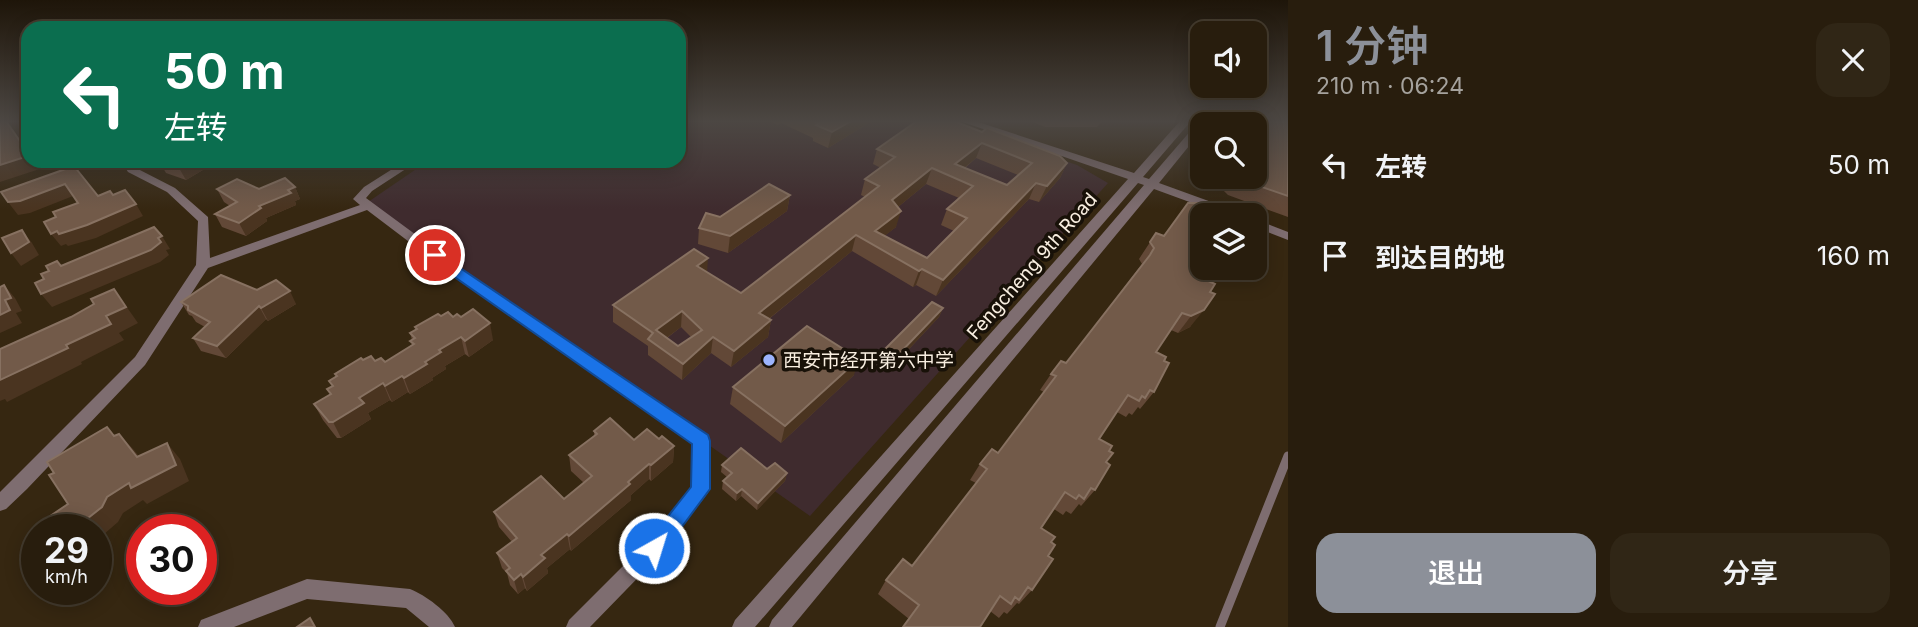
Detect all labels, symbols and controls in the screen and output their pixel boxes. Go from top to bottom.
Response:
text: 1 分钟 [1316,20,1428,71]
map controls [1190,21,1267,280]
button: sound [1190,21,1267,98]
button: close [1816,23,1890,97]
text: 50 m [164,42,285,101]
icon: left [49,49,140,140]
text: 210 m · 06:24 [1316,72,1464,100]
text: 左转 [164,108,228,147]
button: search [1190,112,1267,189]
icon: left [1316,146,1354,184]
text: 50 m [1828,149,1890,180]
text: 左转 [1375,151,1427,182]
street label: Fengcheng 9th Road [962,188,1102,344]
button: layers [1190,203,1267,280]
pin [405,225,465,285]
icon: arrive [416,236,454,274]
icon: arrive [1316,237,1354,275]
text: 160 m [1817,240,1890,271]
text: 到达目的地 [1375,242,1505,273]
place label: 西安市经开第六中学 [783,349,954,372]
marker: 西安市经开第六中学 [761,352,777,368]
position arrow [617,511,691,585]
speed limit sign: 30 [126,514,217,605]
text: 29 [44,529,89,571]
button: 退出 [1316,533,1596,613]
button: 分享 [1610,533,1890,613]
text: km/h [45,566,88,587]

